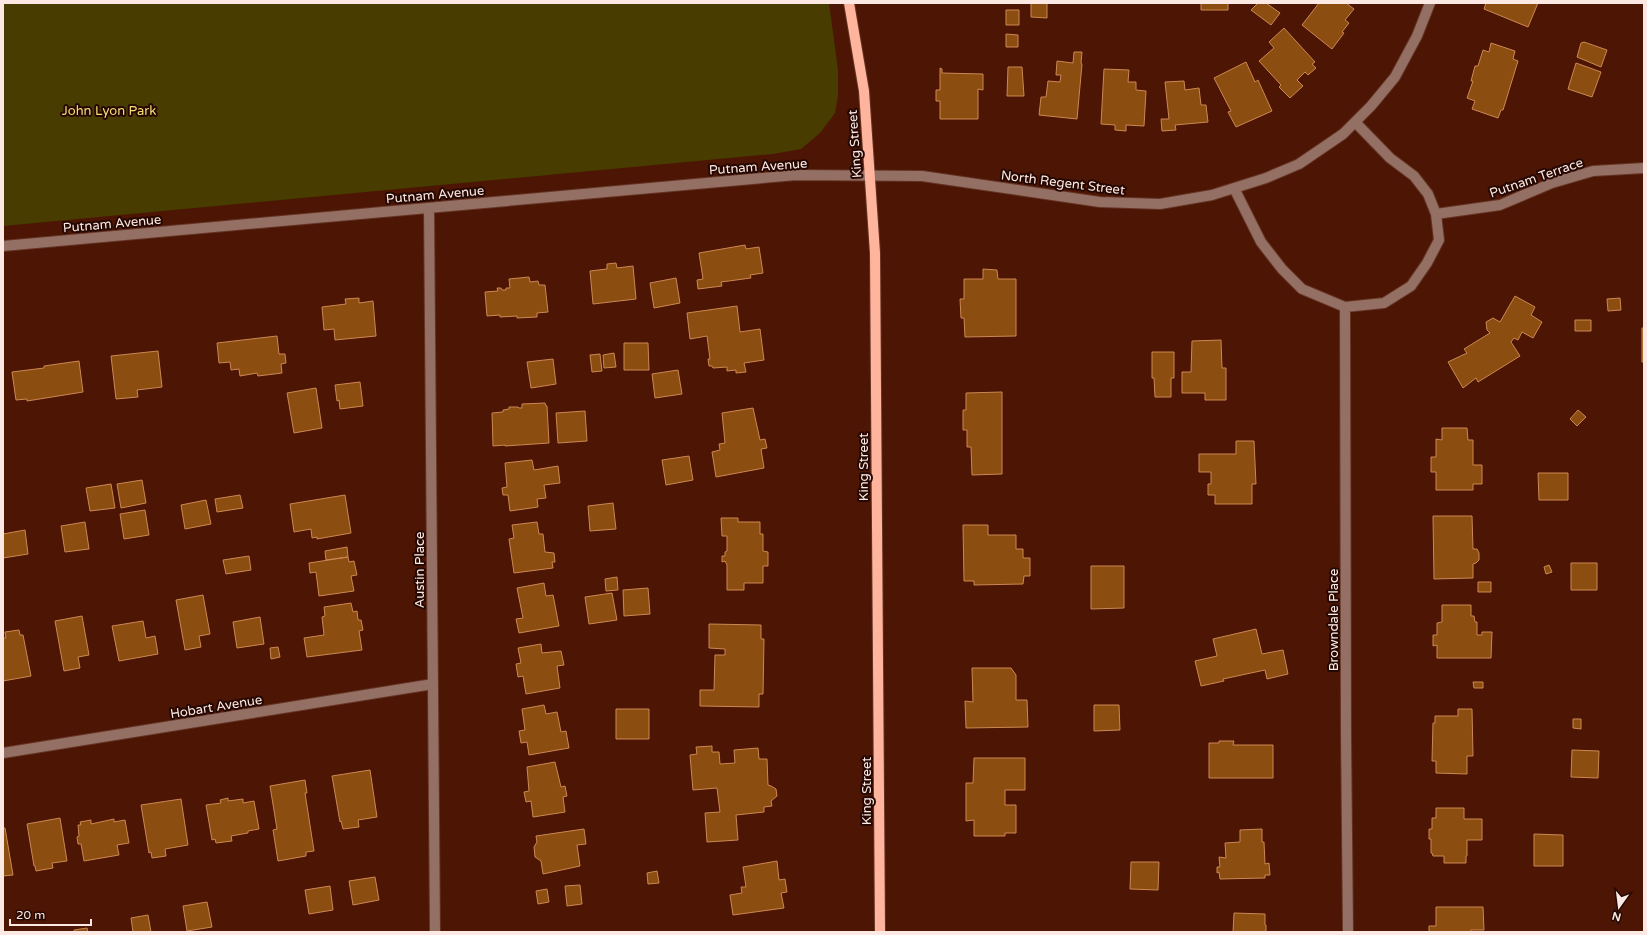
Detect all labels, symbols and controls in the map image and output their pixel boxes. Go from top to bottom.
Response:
park label: John Lyon Park [62,103,156,119]
street label: King Street [845,109,865,179]
street label: Putnam Terrace [1487,154,1585,201]
street label: Putnam Avenue [708,156,808,178]
street label: North Regent Street [1000,167,1126,199]
street label: Putnam Avenue [385,183,485,207]
street label: Putnam Avenue [62,212,162,236]
street label: King Street [856,433,872,501]
street label: Austin Place [412,532,428,608]
street label: Browndale Place [1326,569,1342,671]
street label: Hobart Avenue [169,692,263,722]
street label: King Street [859,757,875,825]
north arrow [1599,887,1639,927]
scale bar [10,901,91,927]
text: 20 m [16,908,45,922]
text: N [1611,909,1623,924]

